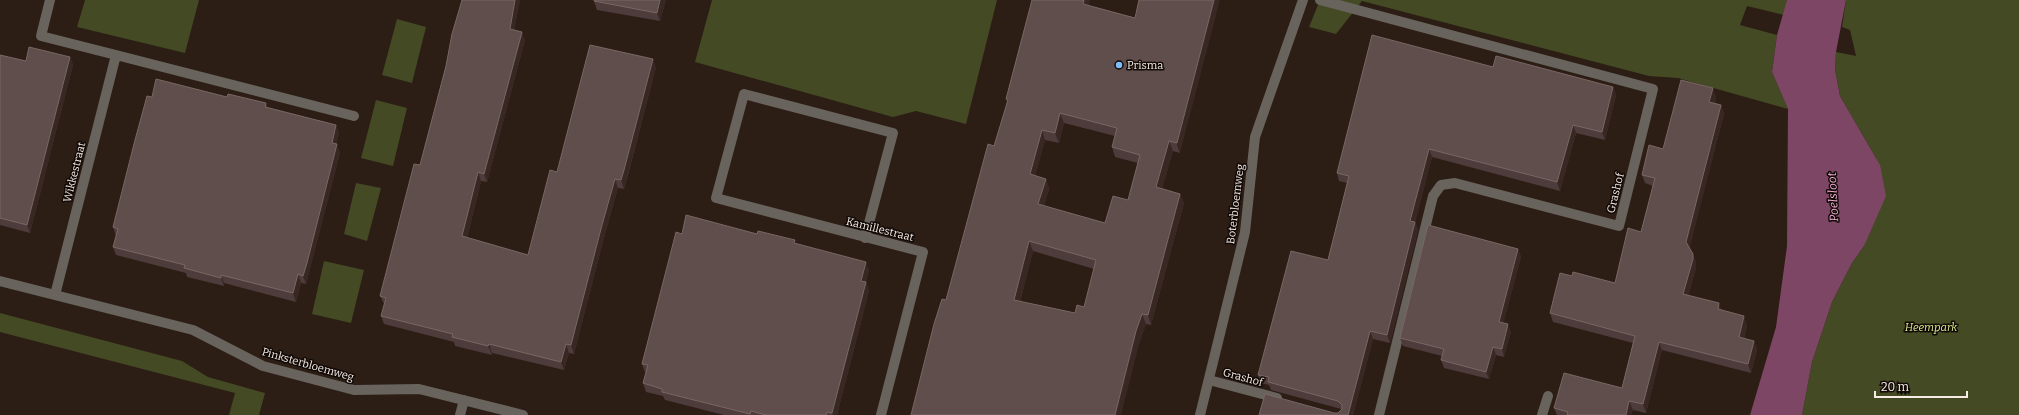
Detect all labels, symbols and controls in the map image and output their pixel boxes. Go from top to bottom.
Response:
place label: Prisma [1127,59,1163,72]
marker: Prisma [1114,60,1124,70]
street label: Wikkestraat [61,141,88,204]
street label: Boterbloemweg [1224,163,1247,245]
street label: Grashof [1604,171,1627,215]
water label: Poelsloot [1825,171,1841,222]
street label: Kamillestraat [845,215,915,244]
park label: Heempark [1905,321,1958,334]
street label: Pinksterbloemweg [260,345,355,384]
street label: Grashof [1221,366,1265,389]
scale bar [1875,373,1967,399]
text: 20 m [1881,380,1910,394]

